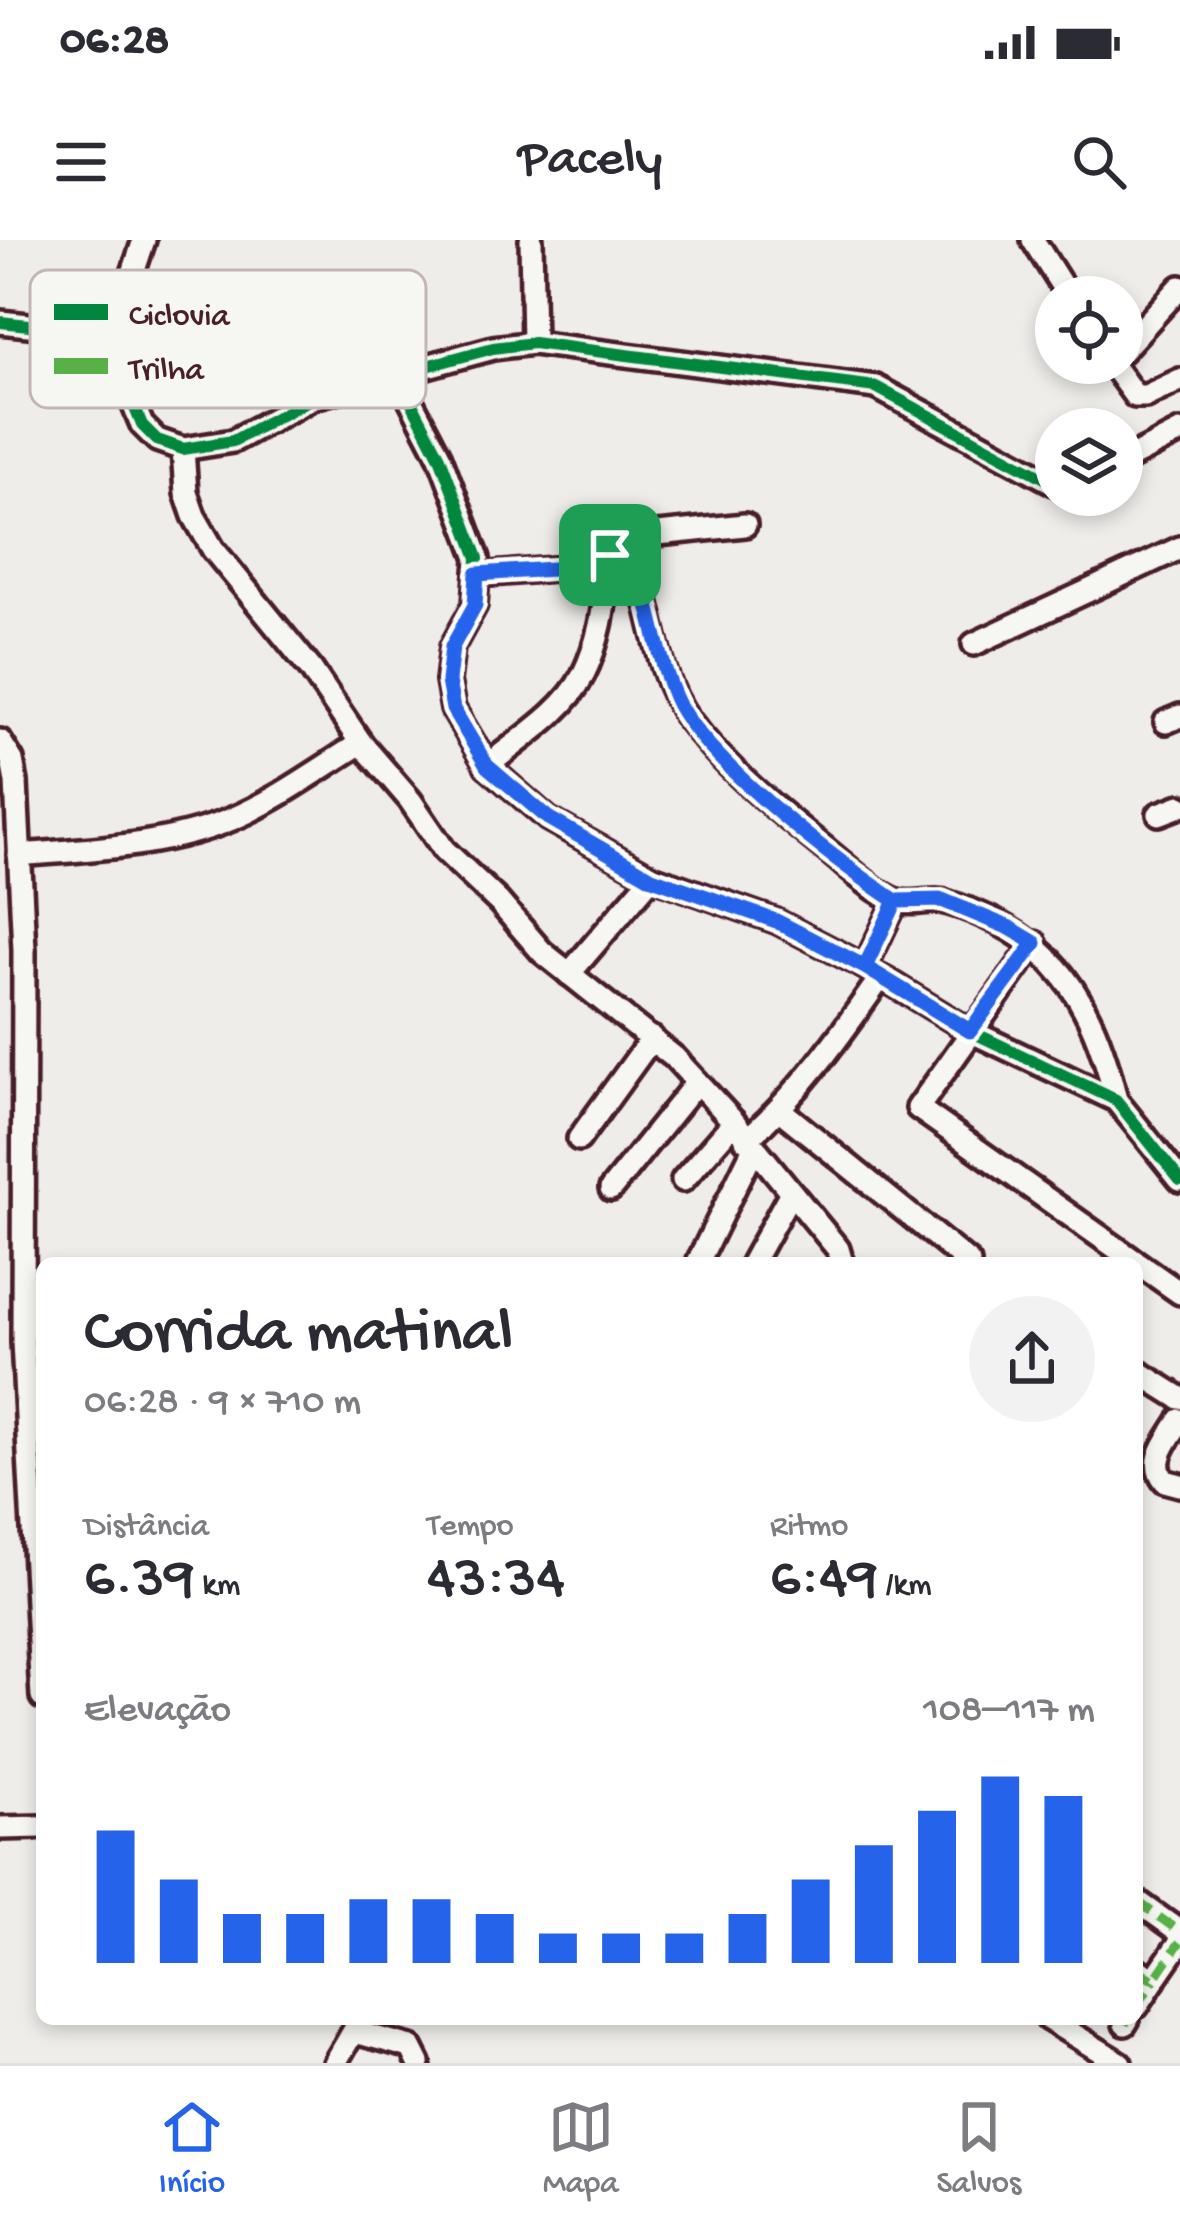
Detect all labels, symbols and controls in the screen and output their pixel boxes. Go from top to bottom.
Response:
text: 06:28 [60,16,169,69]
icon: menu [48,129,114,195]
icon: search [1066,129,1132,195]
text: Pacely [518,130,662,194]
legend [30,270,426,408]
map controls [1035,276,1143,516]
button: locate [1035,276,1143,384]
text: Ciclovia [129,299,231,337]
text: Trilha [127,353,206,391]
button: layers [1035,408,1143,516]
pin [559,504,661,606]
icon: arrive [577,522,643,588]
button: share [969,1296,1095,1422]
text: Corrida matinal [84,1297,513,1375]
text: 06:28 · 9 × 710 m [84,1381,361,1427]
text: Distância [84,1509,209,1547]
text: Tempo [427,1509,514,1547]
text: Ritmo [770,1509,848,1547]
text: 6.39 [84,1547,194,1617]
text: 43:34 [427,1547,565,1617]
text: 6:49 [770,1547,878,1617]
text: km [194,1568,240,1606]
text: /km [878,1568,932,1606]
text: Elevação [84,1689,231,1735]
text: 108–117 m [923,1689,1095,1735]
tab: Início [159,2094,225,2204]
tab: Mapa [543,2094,619,2204]
tab: Salvos [936,2094,1021,2204]

